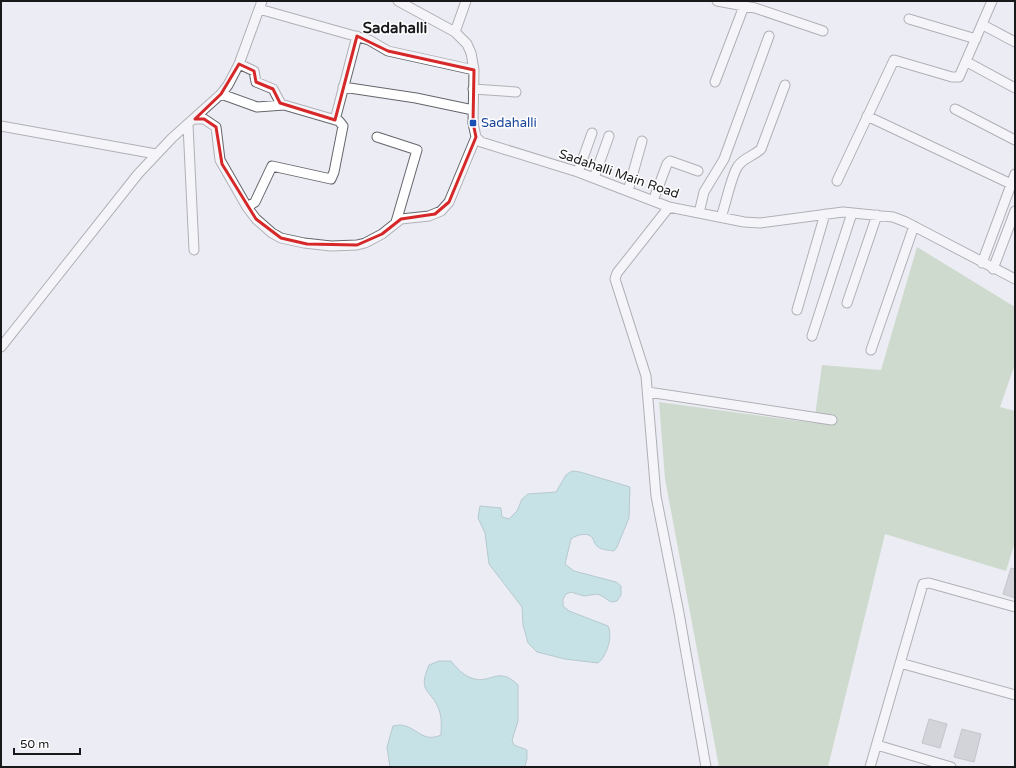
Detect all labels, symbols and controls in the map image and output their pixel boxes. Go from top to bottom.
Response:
district label: Sadahalli [363,19,427,37]
place label: Sadahalli [481,115,537,131]
marker: Sadahalli [468,118,478,128]
street label: Sadahalli Main Road [557,146,681,202]
scale bar [14,730,80,756]
text: 50 m [20,737,49,751]

